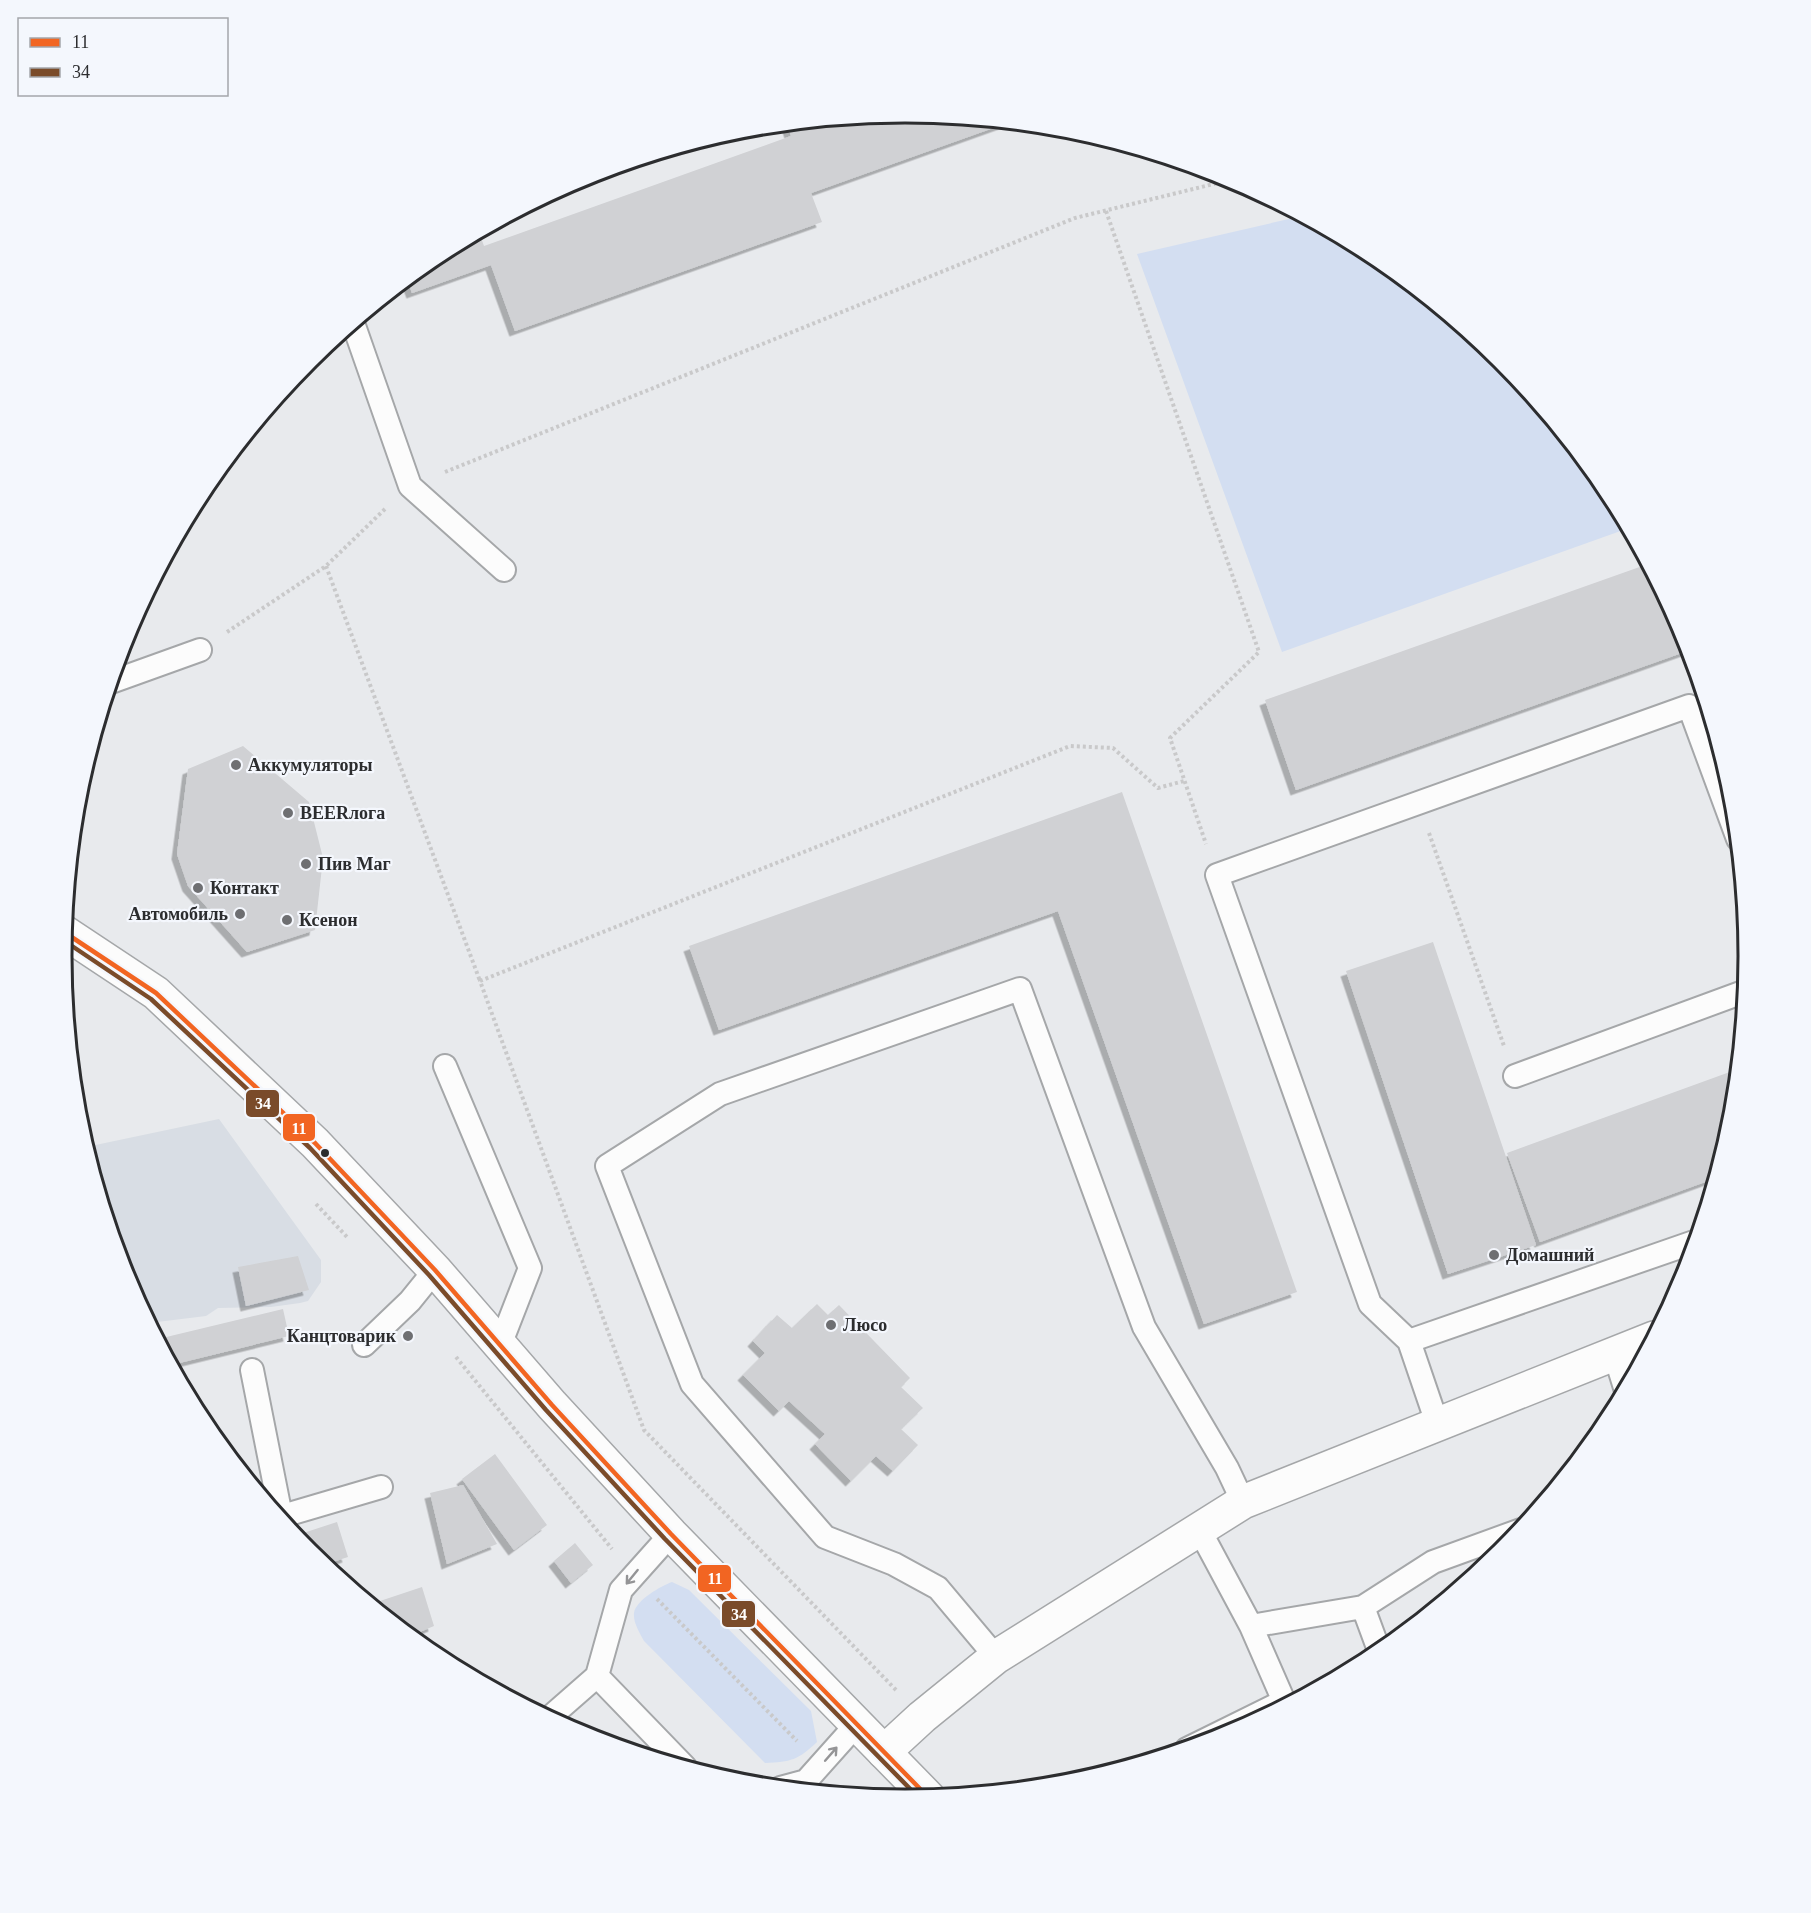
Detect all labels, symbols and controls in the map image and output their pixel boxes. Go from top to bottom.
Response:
legend [18,18,228,96]
text: 11 [72,32,89,52]
text: 34 [72,62,90,82]
place label: Аккумуляторы [248,755,373,775]
marker: Аккумуляторы [229,758,243,772]
place label: BEERлога [300,803,385,823]
marker: BEERлога [281,806,295,820]
place label: Пив Маг [318,854,391,874]
marker: Пив Маг [299,857,313,871]
place label: Контакт [210,878,279,898]
marker: Контакт [191,881,205,895]
place label: Автомобиль [128,904,228,924]
marker: Автомобиль [233,907,247,921]
place label: Ксенон [299,910,358,930]
marker: Ксенон [280,913,294,927]
line badge: 34 [245,1089,280,1118]
text: 34 [255,1095,271,1112]
line badge: 11 [282,1113,316,1142]
text: 11 [291,1120,307,1137]
unlabelled marker [319,1147,331,1159]
place label: Домашний [1506,1245,1595,1265]
marker: Домашний [1487,1248,1501,1262]
place label: Люсо [843,1315,887,1335]
marker: Люсо [824,1318,838,1332]
place label: Канцтоварик [287,1326,397,1346]
marker: Канцтоварик [401,1329,415,1343]
line badge: 11 [697,1564,732,1593]
one-way arrow [625,1569,638,1585]
text: 11 [707,1570,723,1587]
line badge: 34 [721,1600,756,1628]
text: 34 [731,1606,747,1623]
one-way arrow [824,1746,838,1762]

